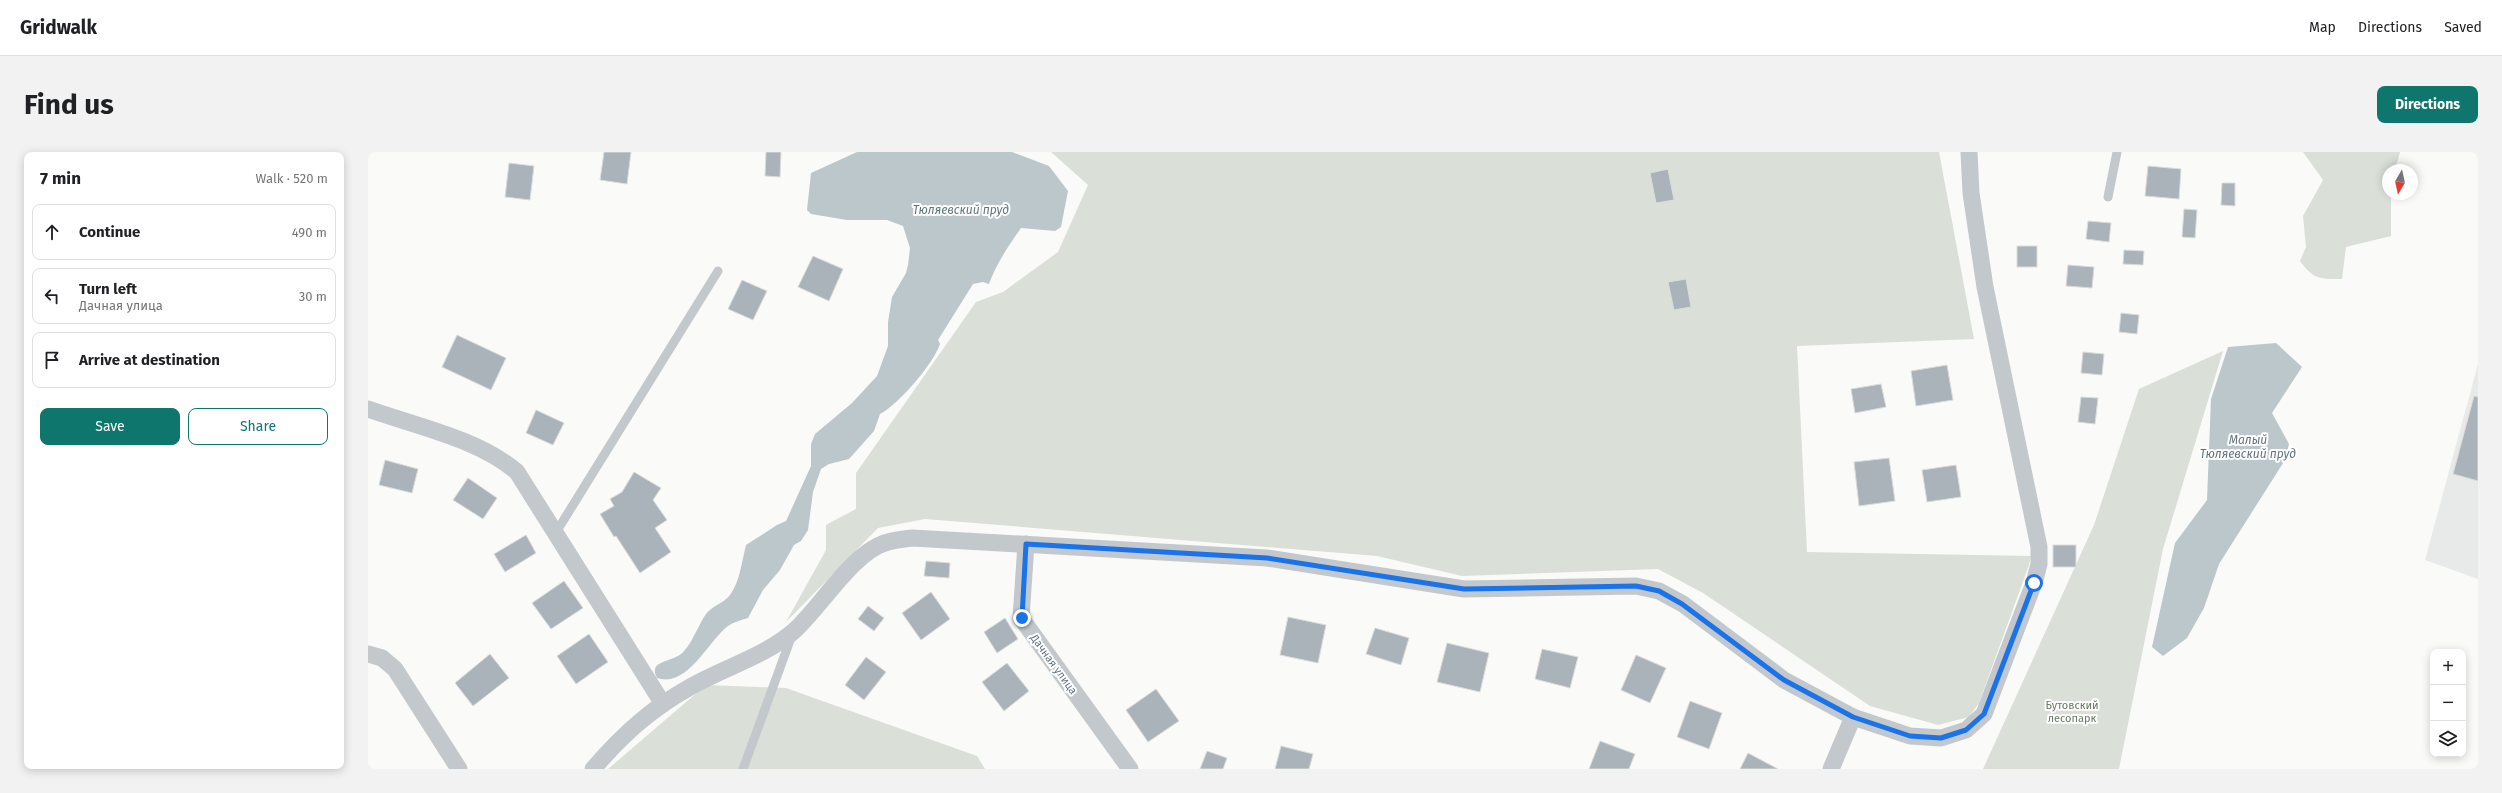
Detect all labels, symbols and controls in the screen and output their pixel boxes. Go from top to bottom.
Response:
text: Gridwalk [20,16,97,39]
text: Map [2309,19,2336,36]
text: Directions [2358,19,2422,36]
text: Saved [2444,19,2482,36]
button: Directions [2377,86,2478,123]
text: Find us [24,88,114,121]
north arrow [2382,164,2418,200]
text: 7 min [40,168,81,189]
text: Walk · 520 m [256,171,328,186]
water label: Тюляевский пруд [913,203,1009,217]
icon: ahead [41,221,63,243]
text: Continue [79,223,140,241]
text: 490 m [292,225,327,240]
text: Turn left [79,280,137,298]
icon: left [41,285,63,307]
text: 30 m [299,289,327,304]
text: Дачная улица [79,298,163,313]
icon: arrive [41,349,63,371]
text: Arrive at destination [79,351,220,369]
button: Save [40,408,180,445]
button: Share [188,408,328,445]
water label: Малый Тюляевский пруд [2200,433,2296,461]
route start [2025,574,2043,592]
route end [1013,609,1031,627]
street label: Дачная улица [1027,631,1080,697]
map controls [2430,649,2466,757]
button: + [2430,649,2466,685]
button: − [2430,685,2466,721]
park label: Бутовский лесопарк [2045,699,2099,725]
button: layers [2430,721,2466,757]

